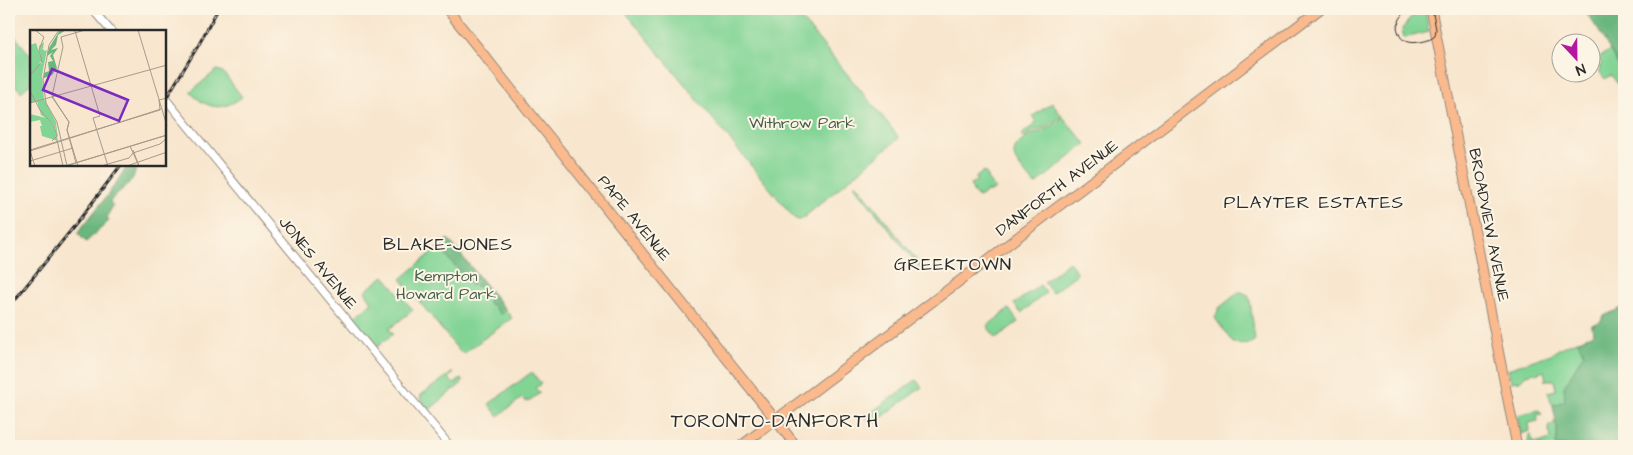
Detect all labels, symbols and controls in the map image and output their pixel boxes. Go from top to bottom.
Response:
inset map [30,30,166,166]
north arrow [1550,32,1600,82]
text: N [1572,58,1588,80]
park label: Withrow Park [749,112,855,134]
street label: DANFORTH AVENUE [991,134,1123,241]
street label: BROADVIEW AVENUE [1463,146,1515,304]
street label: PAPE AVENUE [592,170,676,266]
district label: PLAYTER ESTATES [1224,190,1404,215]
street label: JONES AVENUE [274,212,363,314]
district label: BLAKE-JONES [383,232,513,257]
district label: GREEKTOWN [894,252,1012,277]
park label: Kempton Howard Park [396,265,496,305]
district label: TORONTO–DANFORTH [671,408,879,435]

